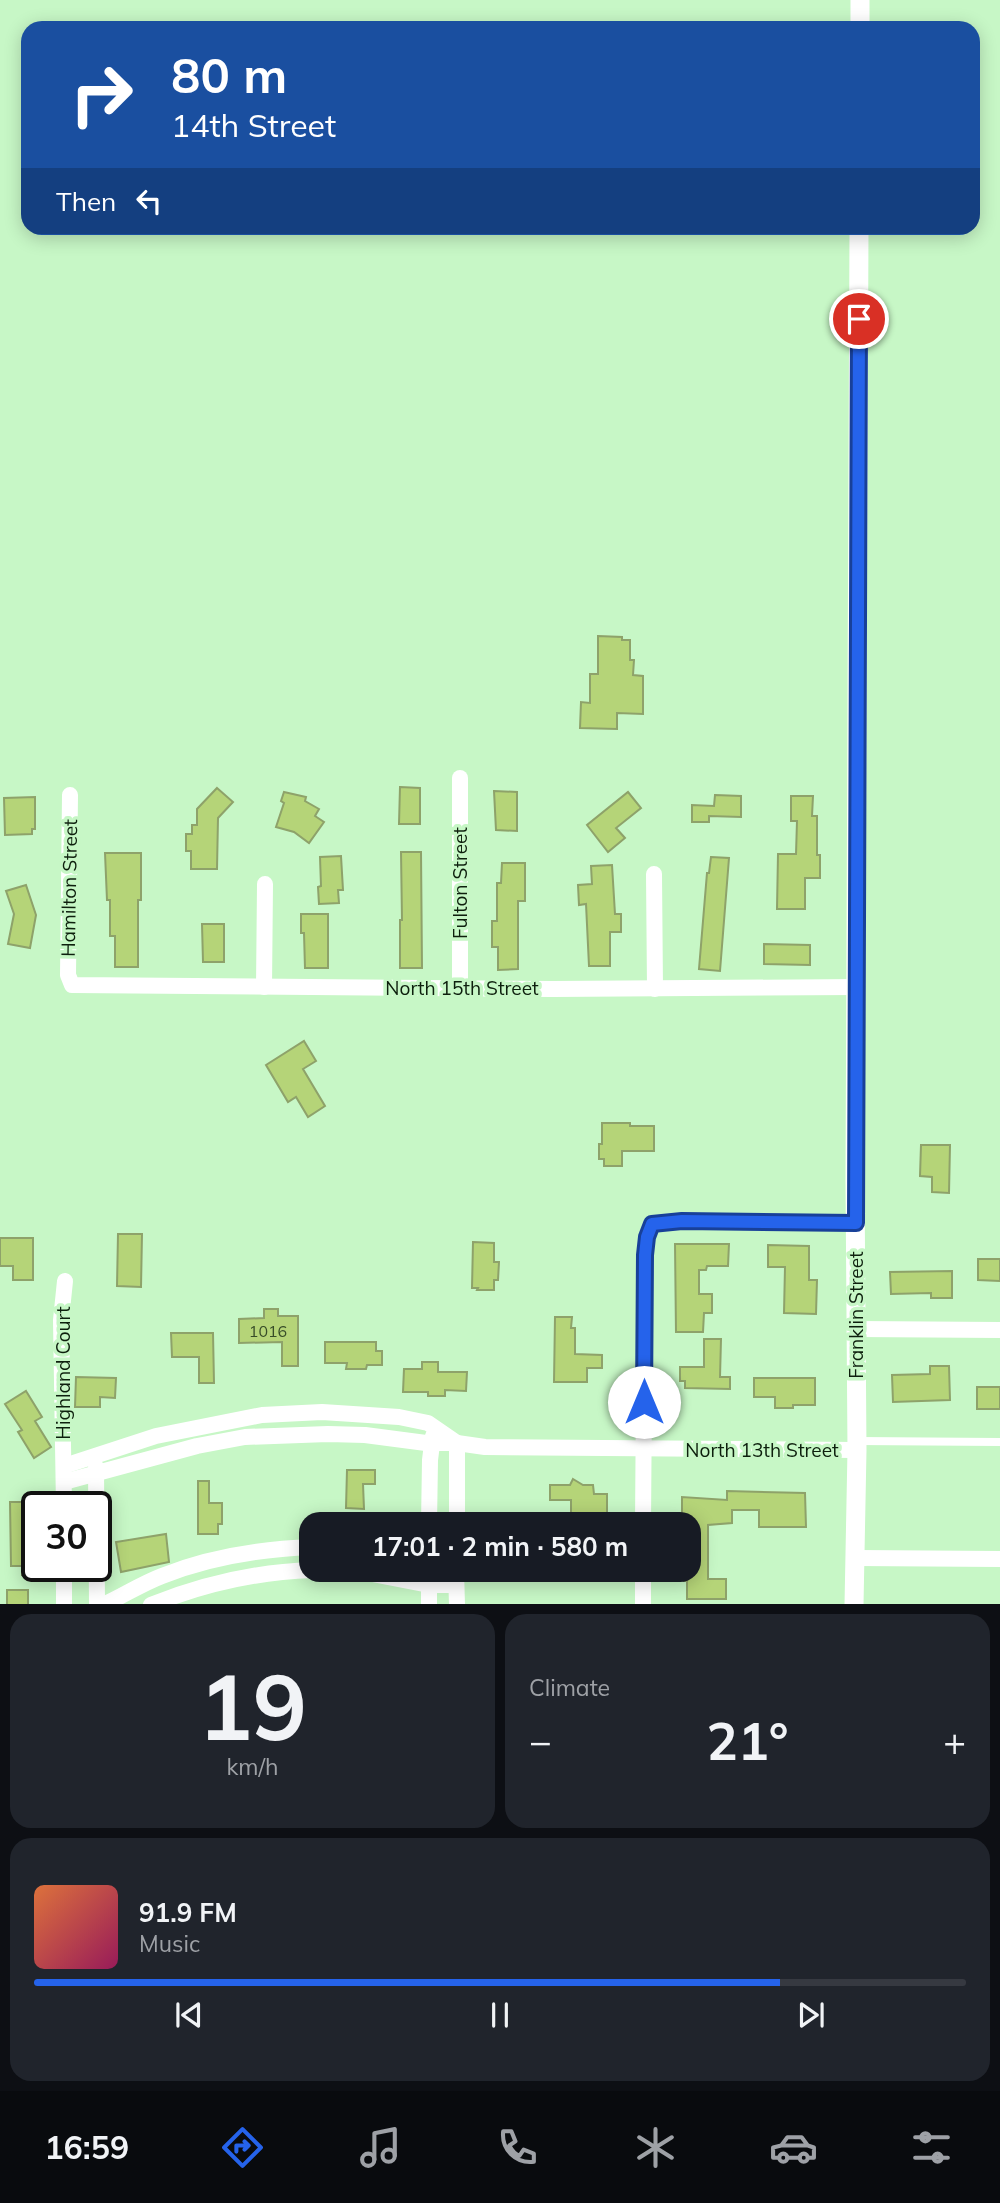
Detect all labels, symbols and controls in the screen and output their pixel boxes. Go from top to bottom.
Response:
text: 80 m [171,44,287,105]
icon: right [56,49,147,140]
text: 14th Street [171,105,336,145]
icon: left [130,182,168,220]
text: Then [56,185,116,218]
pin [829,289,889,349]
icon: arrive [840,300,878,338]
street label: Hamilton Street [56,819,82,957]
street label: Fulton Street [448,827,472,939]
street label: North 15th Street [385,976,539,1000]
street label: Franklin Street [844,1251,868,1379]
street label: Highland Court [51,1306,75,1440]
house number: 1016 [249,1321,287,1341]
position arrow [607,1365,681,1439]
street label: North 13th Street [685,1438,839,1462]
speed limit sign: 30 [21,1491,112,1582]
text: 17:01 · 2 min · 580 m [372,1530,628,1563]
text: 19 [198,1649,307,1763]
text: Climate [529,1673,610,1702]
text: 21° [706,1708,789,1773]
text: − [529,1717,552,1765]
text: + [943,1717,966,1765]
text: km/h [226,1752,279,1781]
text: 91.9 FM [139,1896,237,1929]
text: Music [139,1929,200,1958]
icon: previous [170,1996,208,2034]
icon: pause [481,1996,519,2034]
icon: next [792,1996,830,2034]
icon: directions [218,2123,267,2172]
icon: music [356,2123,405,2172]
icon: phone [493,2123,542,2172]
icon: climate [631,2123,680,2172]
icon: car [769,2123,818,2172]
icon: filters [907,2123,956,2172]
text: 16:59 [44,2127,129,2167]

